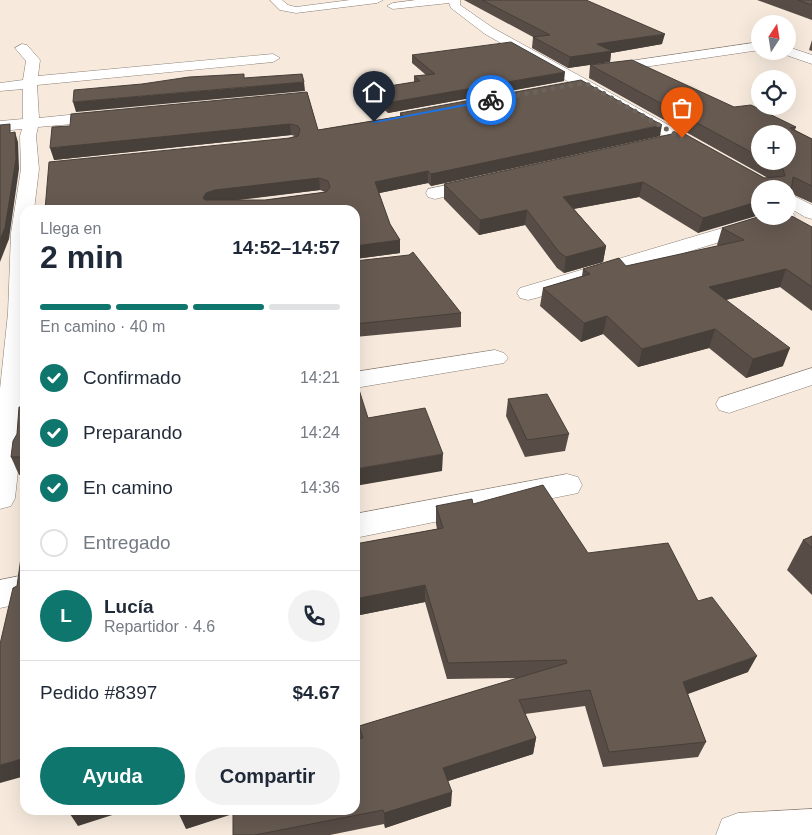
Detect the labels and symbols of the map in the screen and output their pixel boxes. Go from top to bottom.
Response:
north arrow [751,15,796,60]
pin [353,71,395,122]
courier [466,75,516,125]
pin [661,87,703,138]

